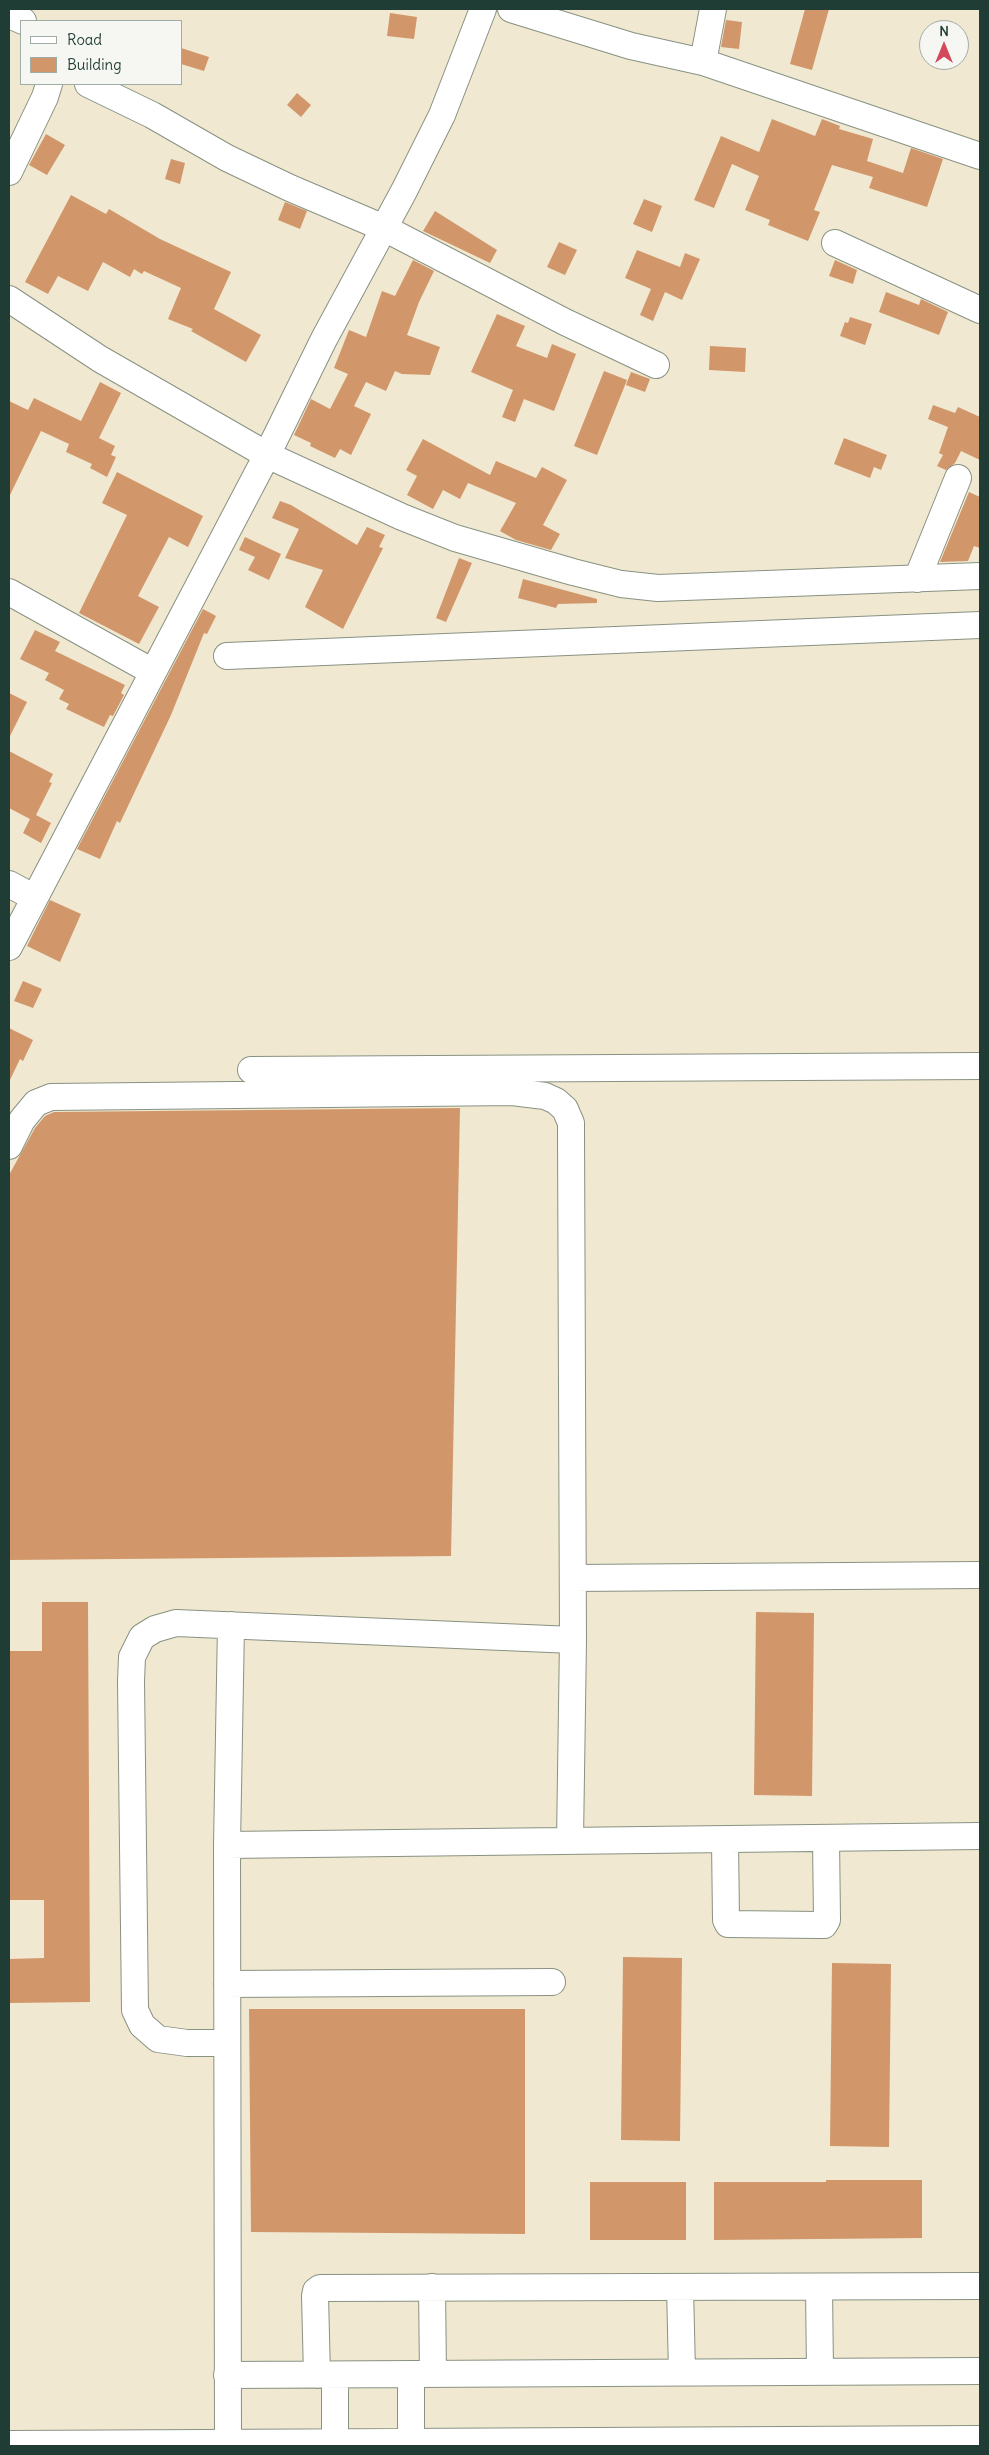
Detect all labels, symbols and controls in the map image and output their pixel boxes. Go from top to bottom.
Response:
legend [20,20,182,85]
north arrow [919,20,969,70]
text: N [939,22,949,40]
text: Road [67,30,102,49]
text: Building [67,55,122,74]

